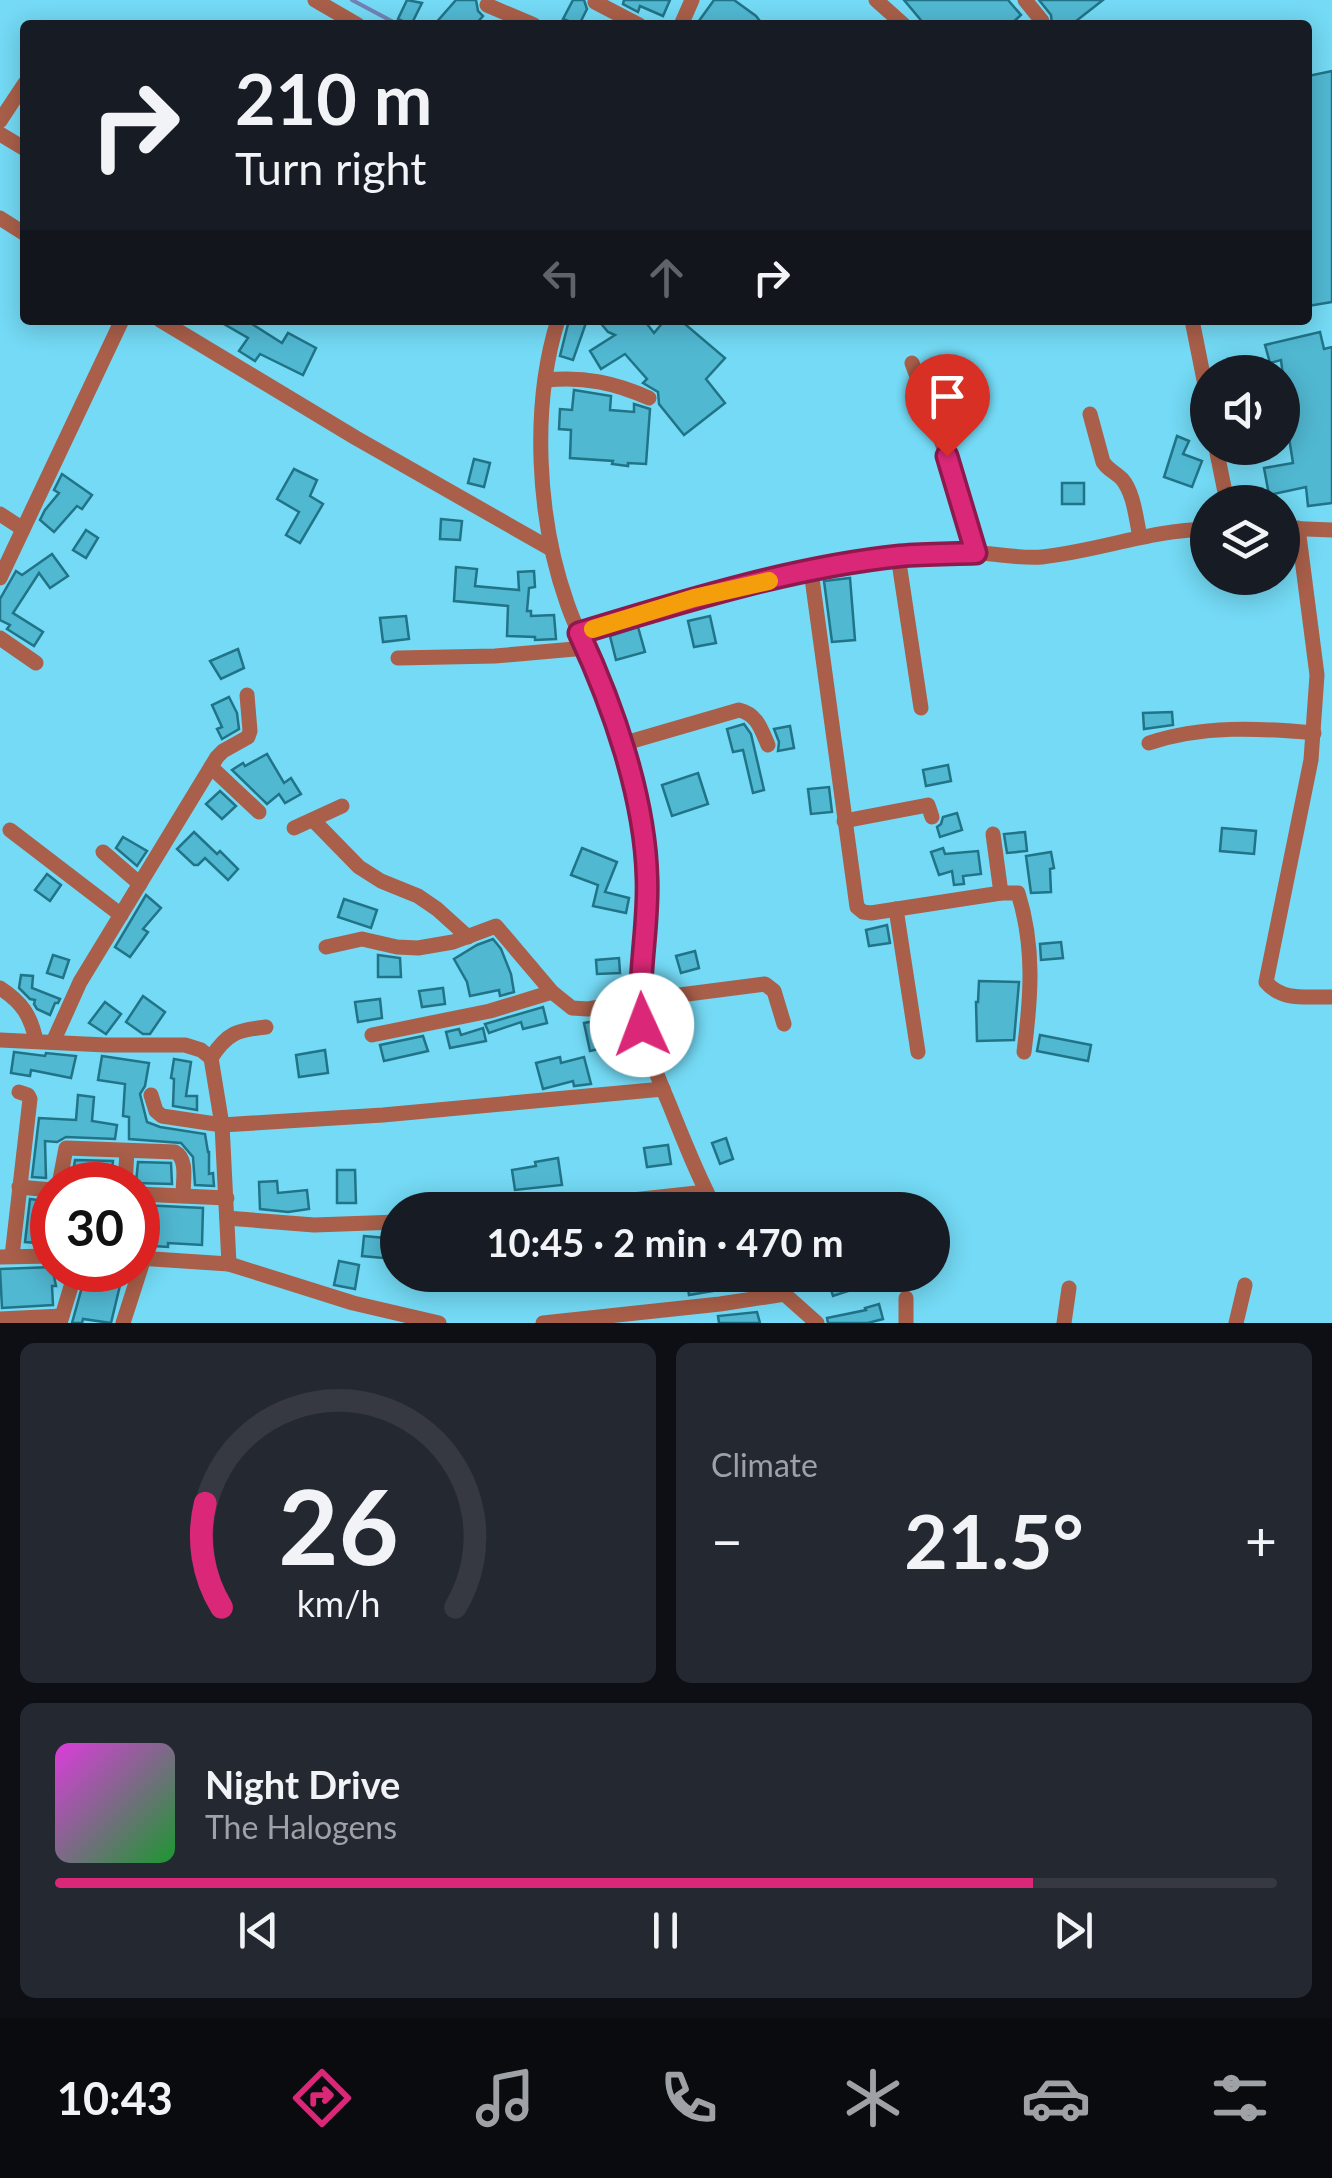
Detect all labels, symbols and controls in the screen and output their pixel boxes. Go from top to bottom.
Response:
text: 210 m [235,56,432,140]
icon: right [70,60,200,190]
text: Turn right [235,141,426,195]
icon: left [534,250,589,305]
icon: ahead [639,250,694,305]
icon: right [744,250,799,305]
pin [905,354,990,457]
map controls [1190,355,1300,595]
button: sound [1190,355,1300,465]
icon: arrive [920,369,975,424]
button: layers [1190,485,1300,595]
position arrow [590,973,694,1077]
speed limit sign: 30 [30,1162,160,1292]
text: 10:45 · 2 min · 470 m [486,1219,844,1265]
text: Climate [711,1445,818,1484]
text: 26 [278,1462,398,1587]
text: 21.5° [904,1495,1084,1585]
text: − [711,1507,743,1573]
text: + [1245,1507,1277,1573]
text: km/h [296,1582,380,1625]
text: Night Drive [205,1761,400,1807]
text: The Halogens [205,1807,397,1846]
icon: previous [231,1903,286,1958]
icon: pause [638,1903,693,1958]
icon: next [1046,1903,1101,1958]
icon: directions [287,2063,357,2133]
icon: music [470,2063,540,2133]
icon: phone [654,2063,724,2133]
icon: climate [838,2063,908,2133]
icon: car [1021,2063,1091,2133]
icon: filters [1205,2063,1275,2133]
text: 10:43 [57,2071,173,2125]

